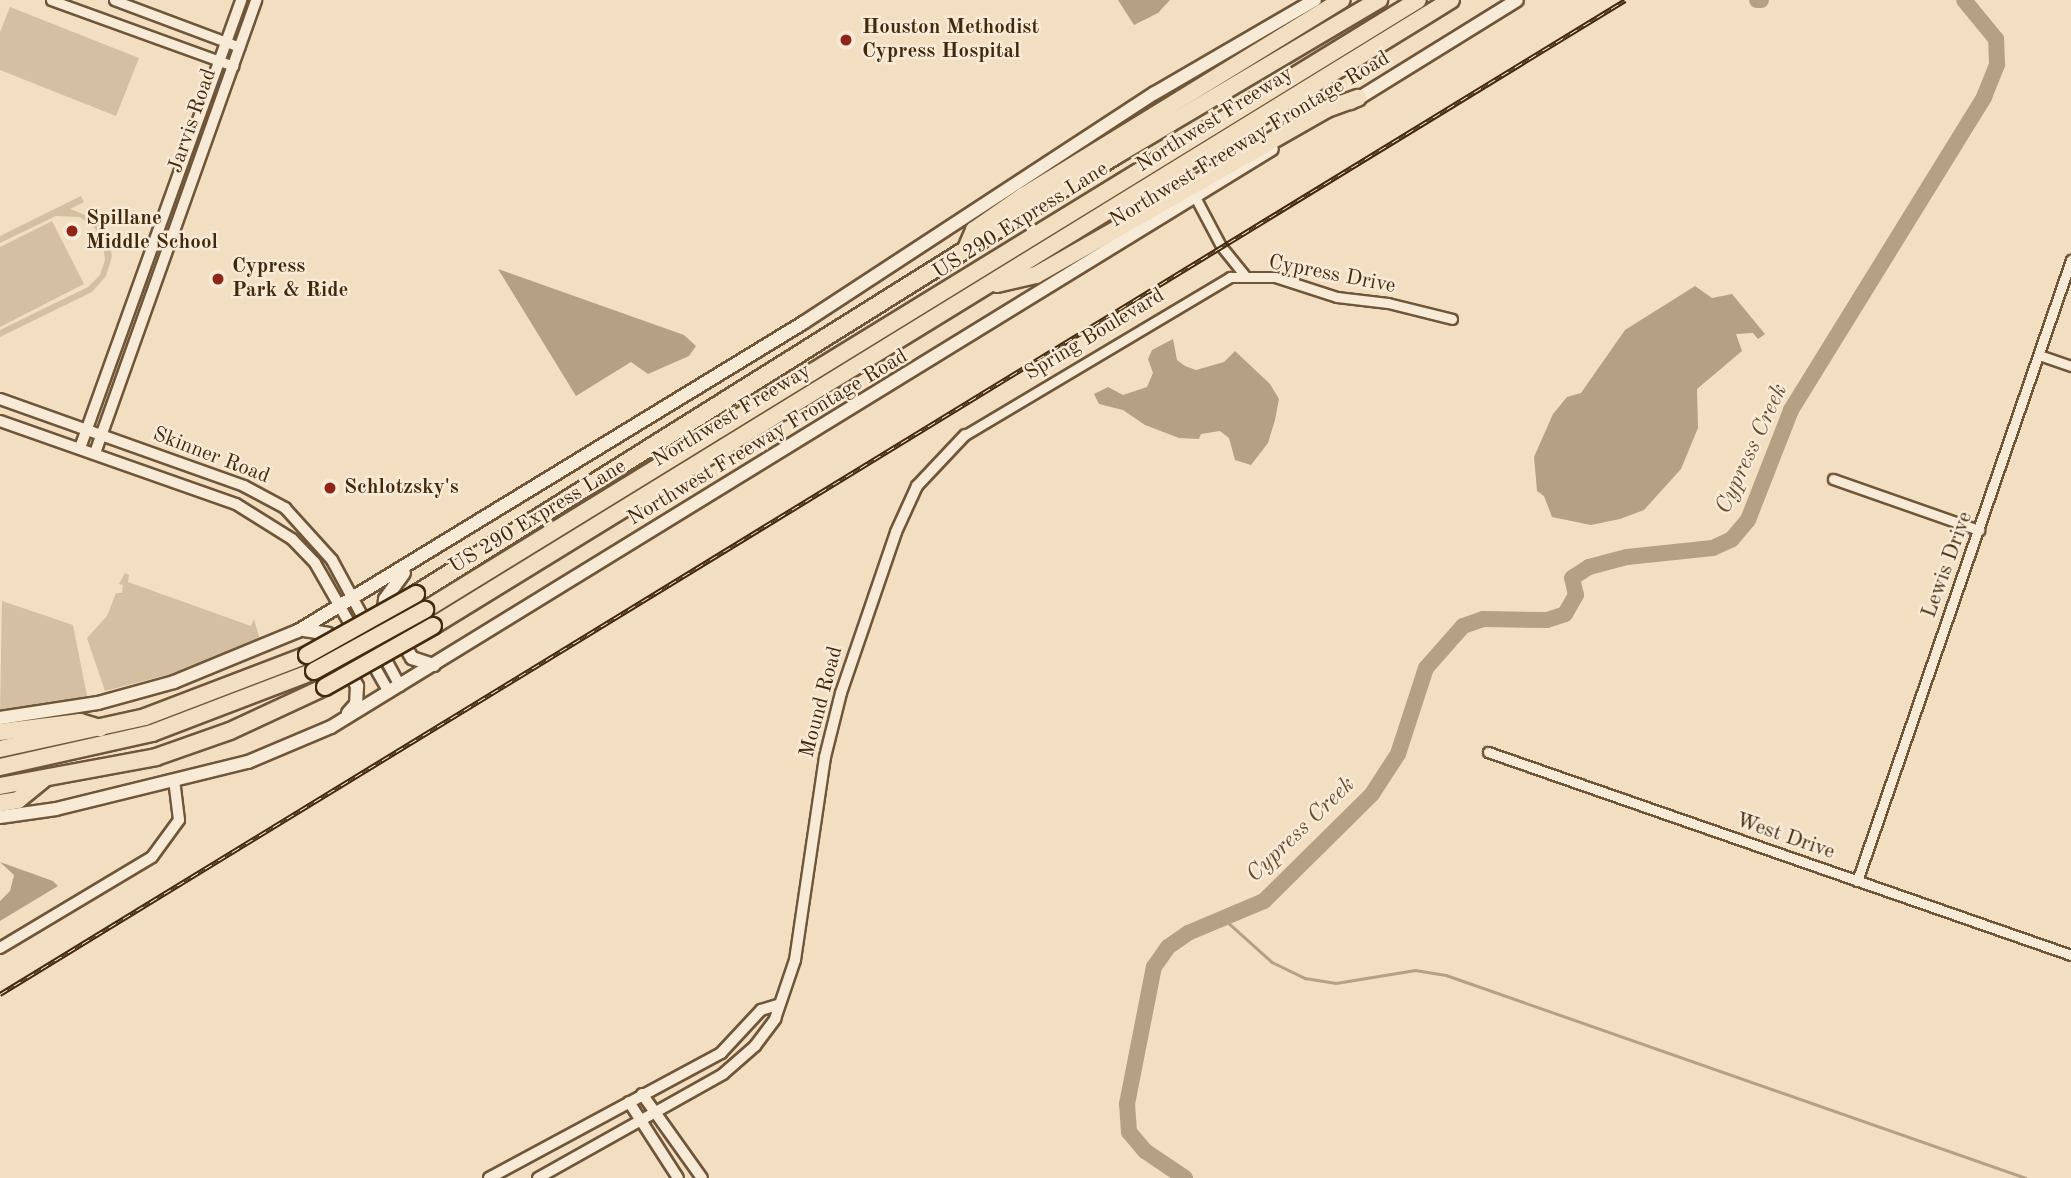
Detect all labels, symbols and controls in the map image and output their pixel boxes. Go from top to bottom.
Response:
place label: Houston Methodist Cypress Hospital [862,15,1039,65]
marker: Houston Methodist Cypress Hospital [836,30,856,50]
street label: Northwest Freeway Frontage Road [1106,46,1394,234]
street label: Northwest Freeway [1132,62,1298,178]
street label: Jarvis Road [163,65,223,177]
street label: US 290 Express Lane [929,157,1113,285]
place label: Spillane Middle School [86,206,218,256]
marker: Spillane Middle School [64,223,80,239]
street label: Cypress Drive [1266,250,1398,300]
place label: Cypress Park & Ride [232,254,348,304]
marker: Cypress Park & Ride [210,271,226,287]
street label: Spring Boulevard [1021,283,1169,387]
street label: Northwest Freeway Frontage Road [624,344,912,532]
street label: Northwest Freeway [648,359,816,473]
water label: Cypress Creek [1710,380,1794,518]
street label: Skinner Road [149,422,273,490]
street label: US 290 Express Lane [445,454,631,580]
place label: Schlotzsky's [344,475,459,501]
marker: Schlotzsky's [322,480,338,496]
street label: Lewis Drive [1917,508,1979,622]
street label: Mound Road [795,644,849,760]
water label: Cypress Creek [1241,771,1361,889]
street label: West Drive [1732,808,1838,866]

